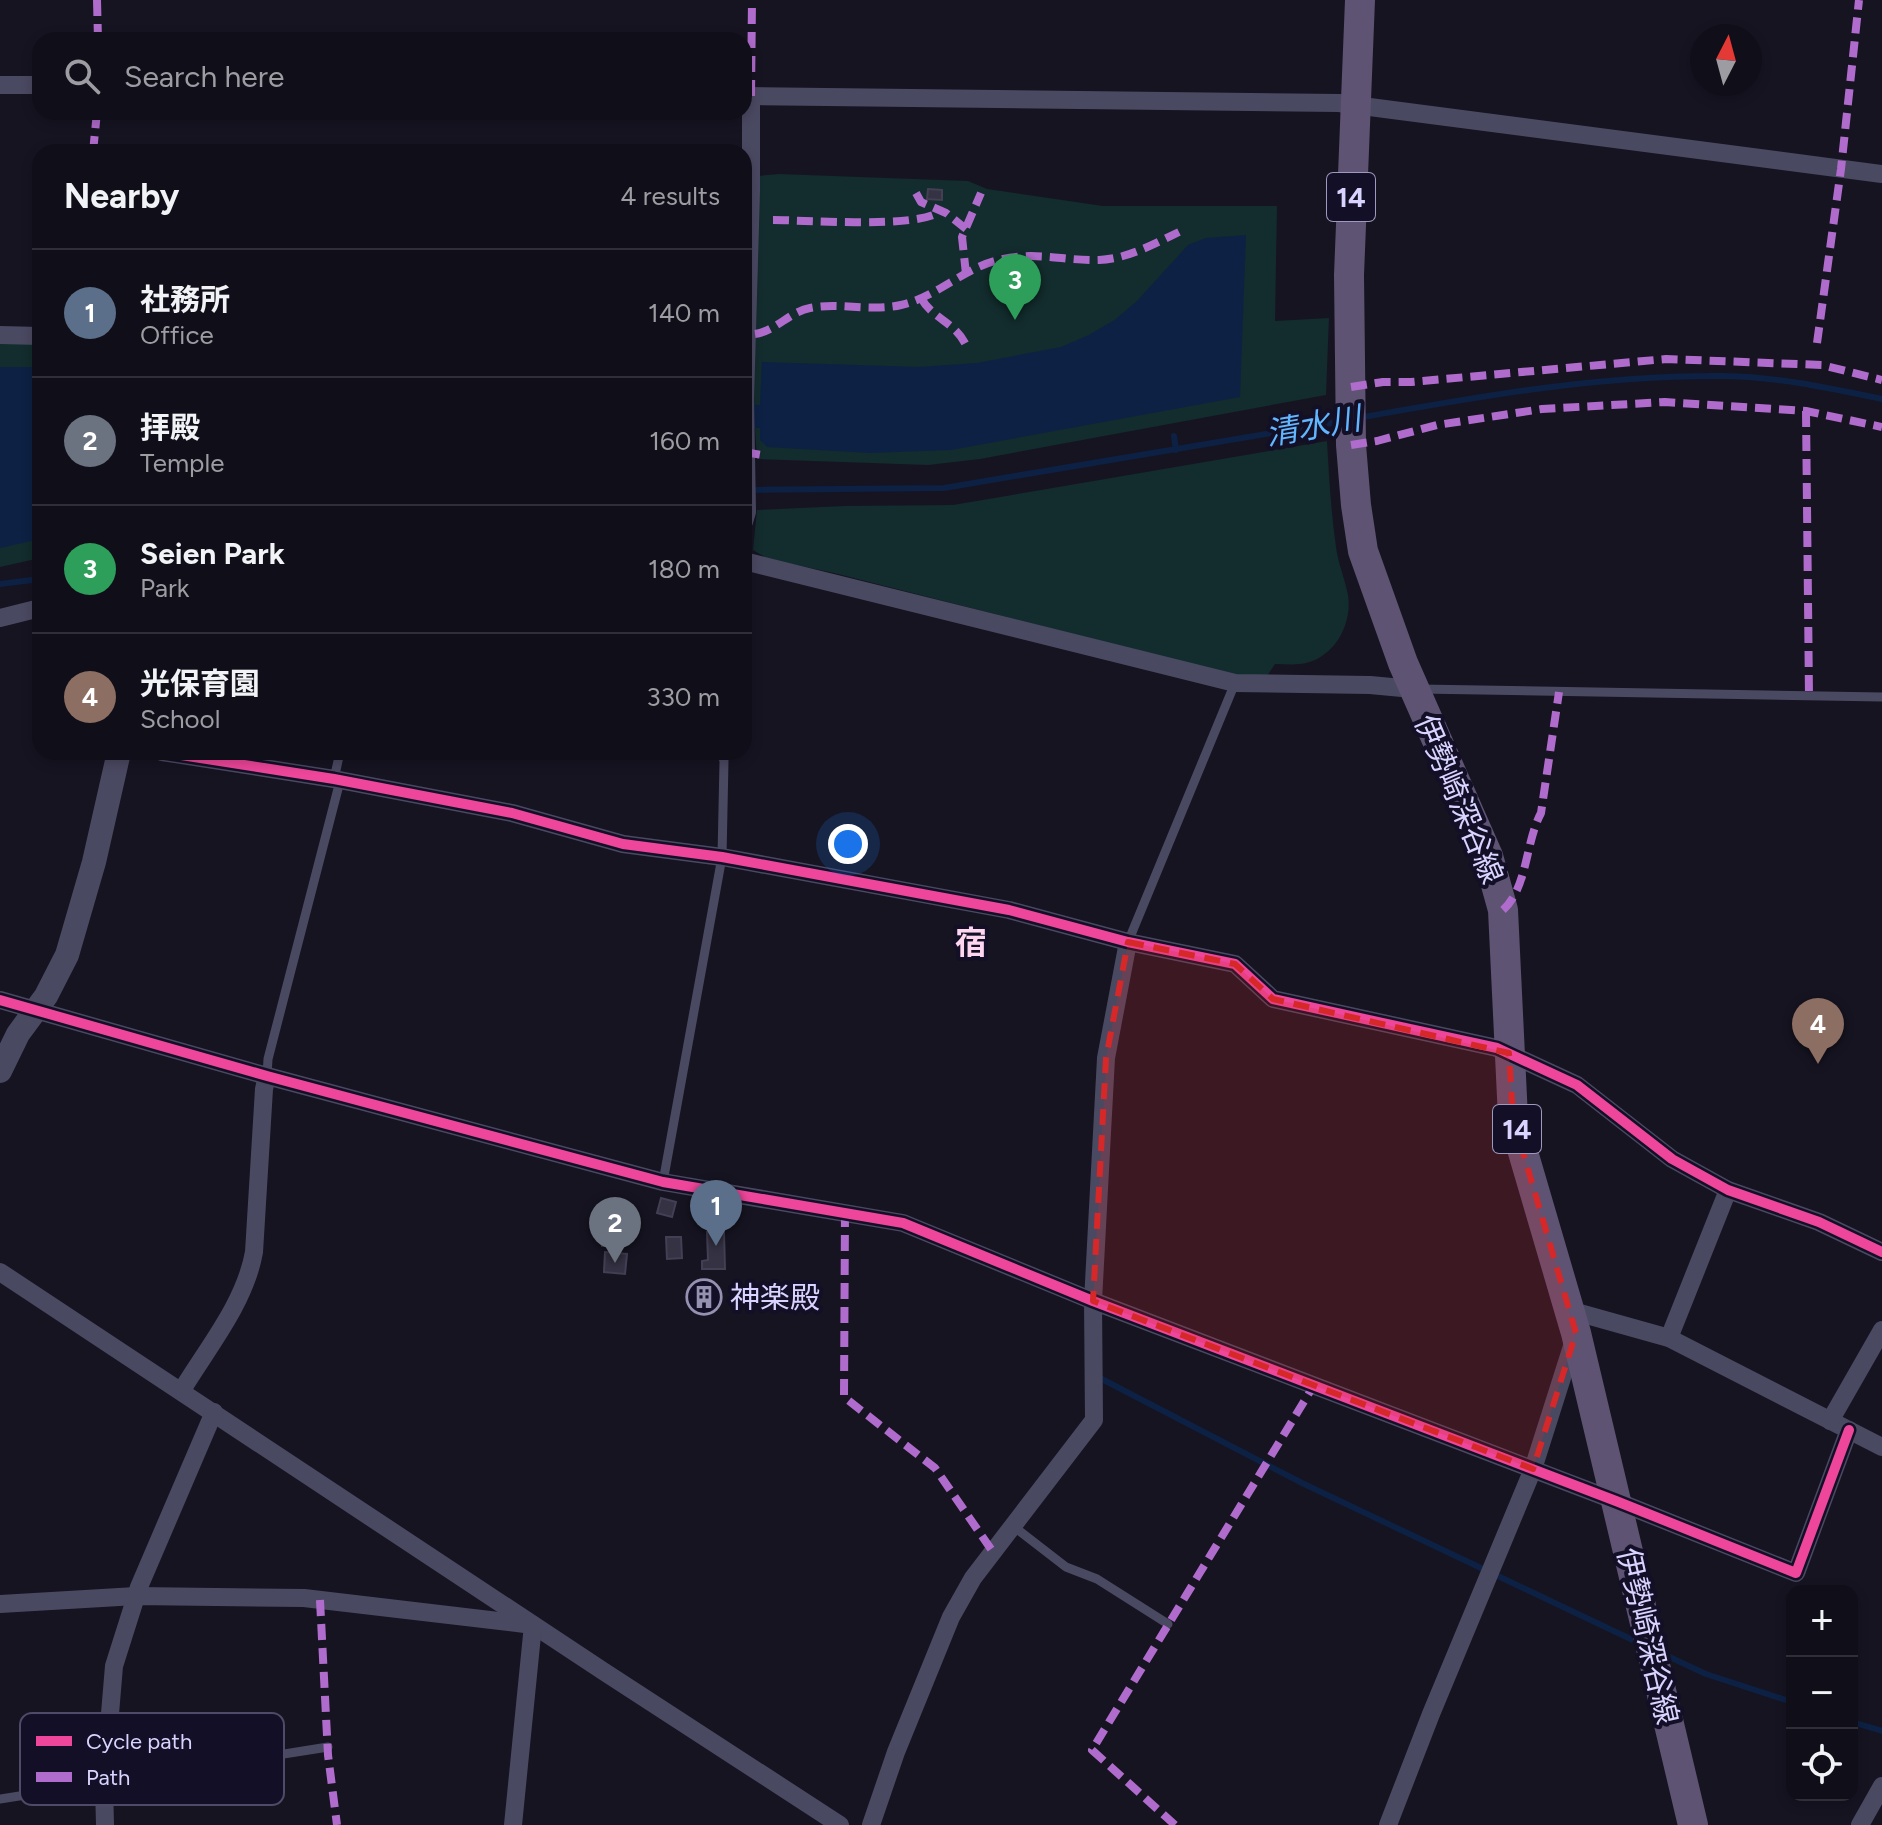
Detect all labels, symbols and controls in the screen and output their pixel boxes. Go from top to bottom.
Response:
north arrow [1690,24,1762,96]
search box [32,32,752,120]
icon: search [60,54,104,98]
text: Search here [124,58,284,95]
road number: 14 [1327,173,1375,221]
text: Nearby [64,176,179,217]
text: 4 results [620,180,720,212]
pin: 3 [989,254,1041,320]
text: 社務所 [140,281,230,318]
text: 1 [85,297,95,329]
text: 140 m [648,297,720,329]
text: Office [140,319,214,351]
water label: 清水川 [1262,398,1367,453]
text: 拝殿 [140,409,200,446]
text: 2 [82,425,98,457]
text: 160 m [649,425,720,457]
text: Temple [140,447,224,479]
text: Seien Park [140,535,285,572]
text: 3 [83,553,97,585]
text: 180 m [648,553,720,585]
text: Park [140,572,189,604]
text: 光保育園 [140,665,260,702]
text: 4 [82,681,98,713]
text: 330 m [646,681,720,713]
text: School [140,703,220,735]
street label: 伊勢崎深谷線 [1407,709,1511,889]
your location [828,824,868,864]
district label: 宿 [955,924,987,962]
pin: 4 [1792,998,1844,1064]
road number: 14 [1493,1105,1541,1153]
pin: 1 [690,1180,742,1246]
pin: 2 [589,1197,641,1263]
building icon: 神楽殿 [685,1278,723,1316]
place label: 神楽殿 [730,1279,820,1316]
street label: 伊勢崎深谷線 [1610,1544,1686,1728]
map controls [1786,1585,1858,1801]
button: + [1786,1585,1858,1657]
button: − [1786,1657,1858,1729]
legend [20,1713,284,1805]
text: Cycle path [86,1728,192,1755]
button: locate [1786,1729,1858,1801]
text: Path [86,1764,130,1791]

